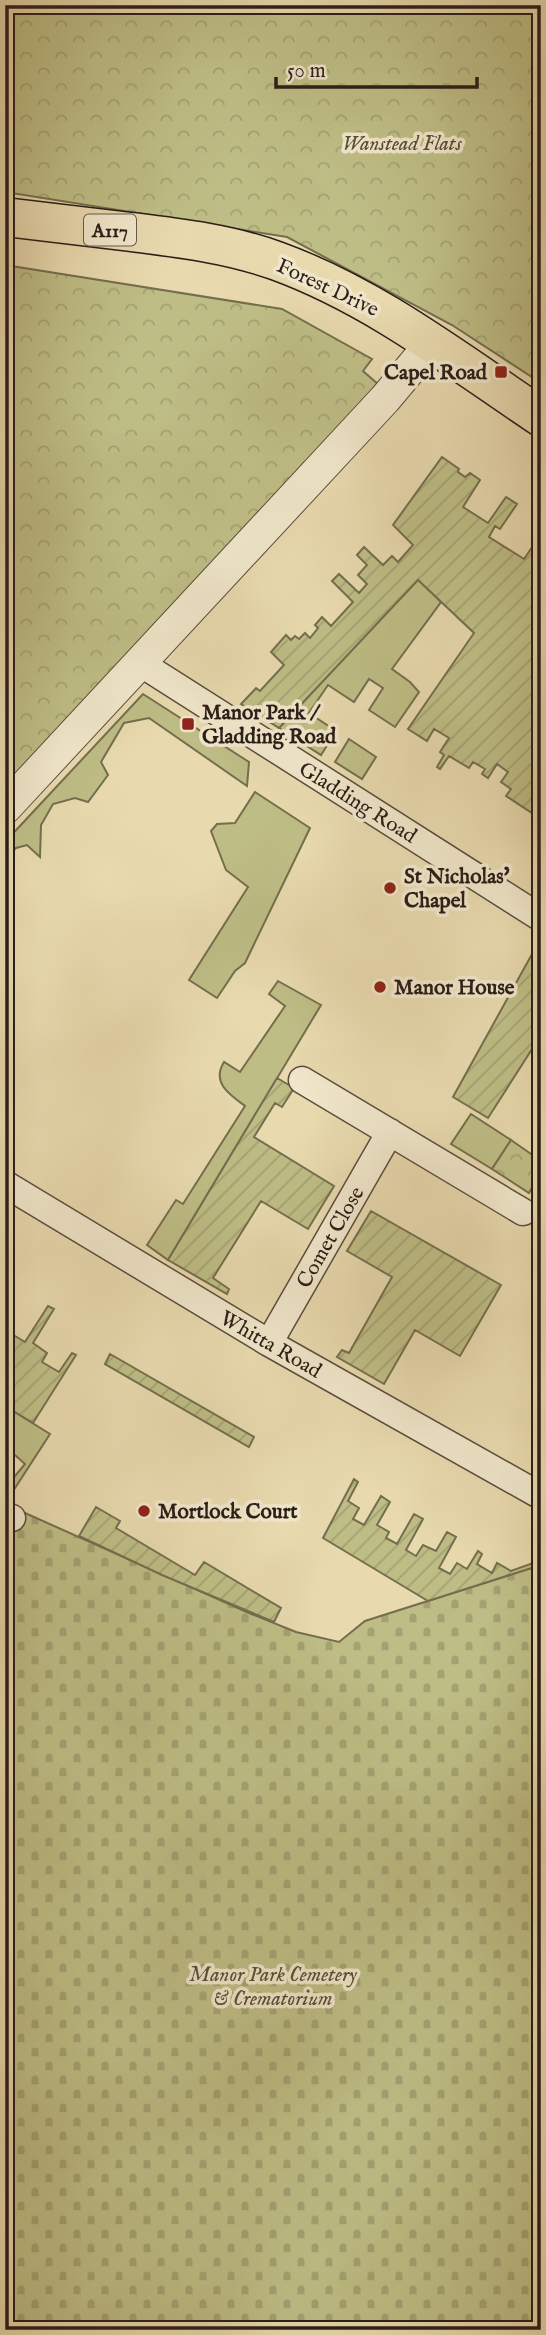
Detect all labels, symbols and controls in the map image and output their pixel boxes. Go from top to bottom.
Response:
scale bar [276,46,478,90]
text: 50 m [287,58,326,85]
park label: Wanstead Flats [342,131,463,158]
road number: A117 [84,214,136,246]
street label: Forest Drive [272,253,383,324]
place label: Capel Road [384,360,488,387]
marker: Capel Road [493,364,509,380]
place label: Manor Park / Gladding Road [202,700,337,751]
marker: Manor Park / Gladding Road [180,716,196,732]
street label: Gladding Road [293,756,422,851]
place label: St Nicholas' Chapel [404,864,510,915]
marker: St Nicholas' Chapel [382,880,398,896]
place label: Manor House [394,975,515,1002]
marker: Manor House [372,979,388,995]
street label: Comet Close [291,1182,371,1293]
street label: Whitta Road [214,1305,327,1386]
place label: Mortlock Court [158,1499,298,1526]
marker: Mortlock Court [136,1503,152,1519]
park label: Manor Park Cemetery & Crematorium [189,1962,357,2013]

